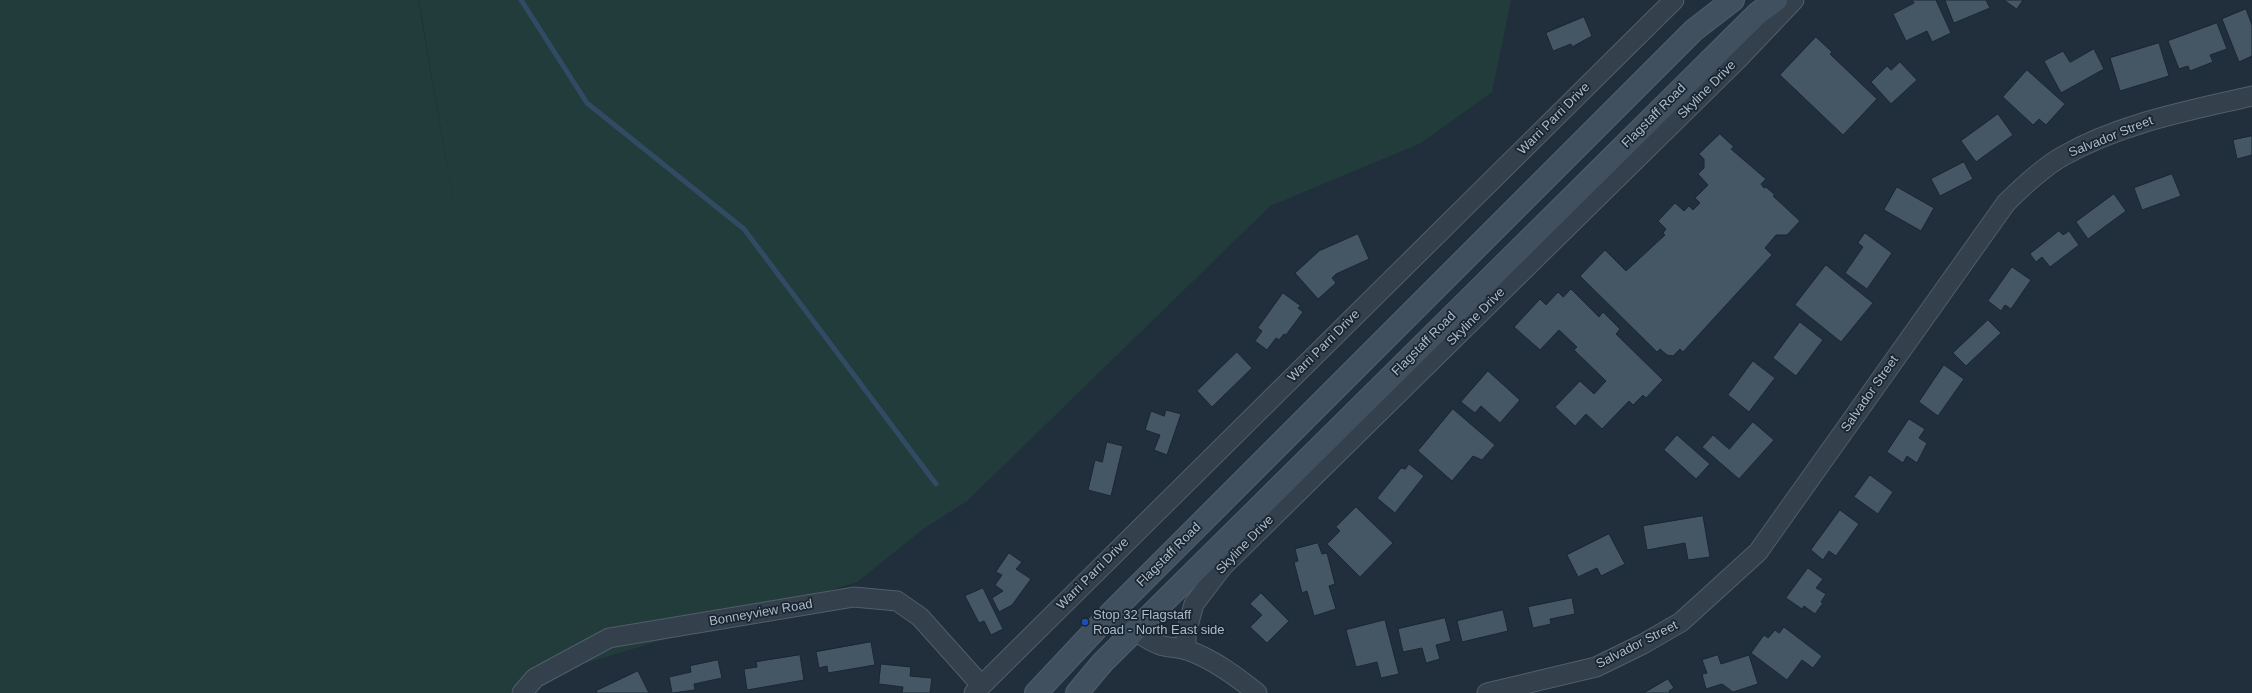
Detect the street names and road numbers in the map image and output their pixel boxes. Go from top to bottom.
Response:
street label: Skyline Drive [1675,58,1739,122]
street label: Warri Parri Drive [1515,80,1593,158]
street label: Flagstaff Road [1619,81,1689,151]
street label: Salvador Street [2067,113,2155,161]
street label: Skyline Drive [1444,285,1508,349]
street label: Warri Parri Drive [1285,307,1363,385]
street label: Flagstaff Road [1389,309,1459,379]
street label: Salvador Street [1838,353,1902,435]
street label: Skyline Drive [1213,512,1277,578]
street label: Flagstaff Road [1134,520,1204,590]
street label: Warri Parri Drive [1054,535,1132,613]
street label: Bonneyview Road [708,596,814,630]
street label: Salvador Street [1594,618,1680,672]

